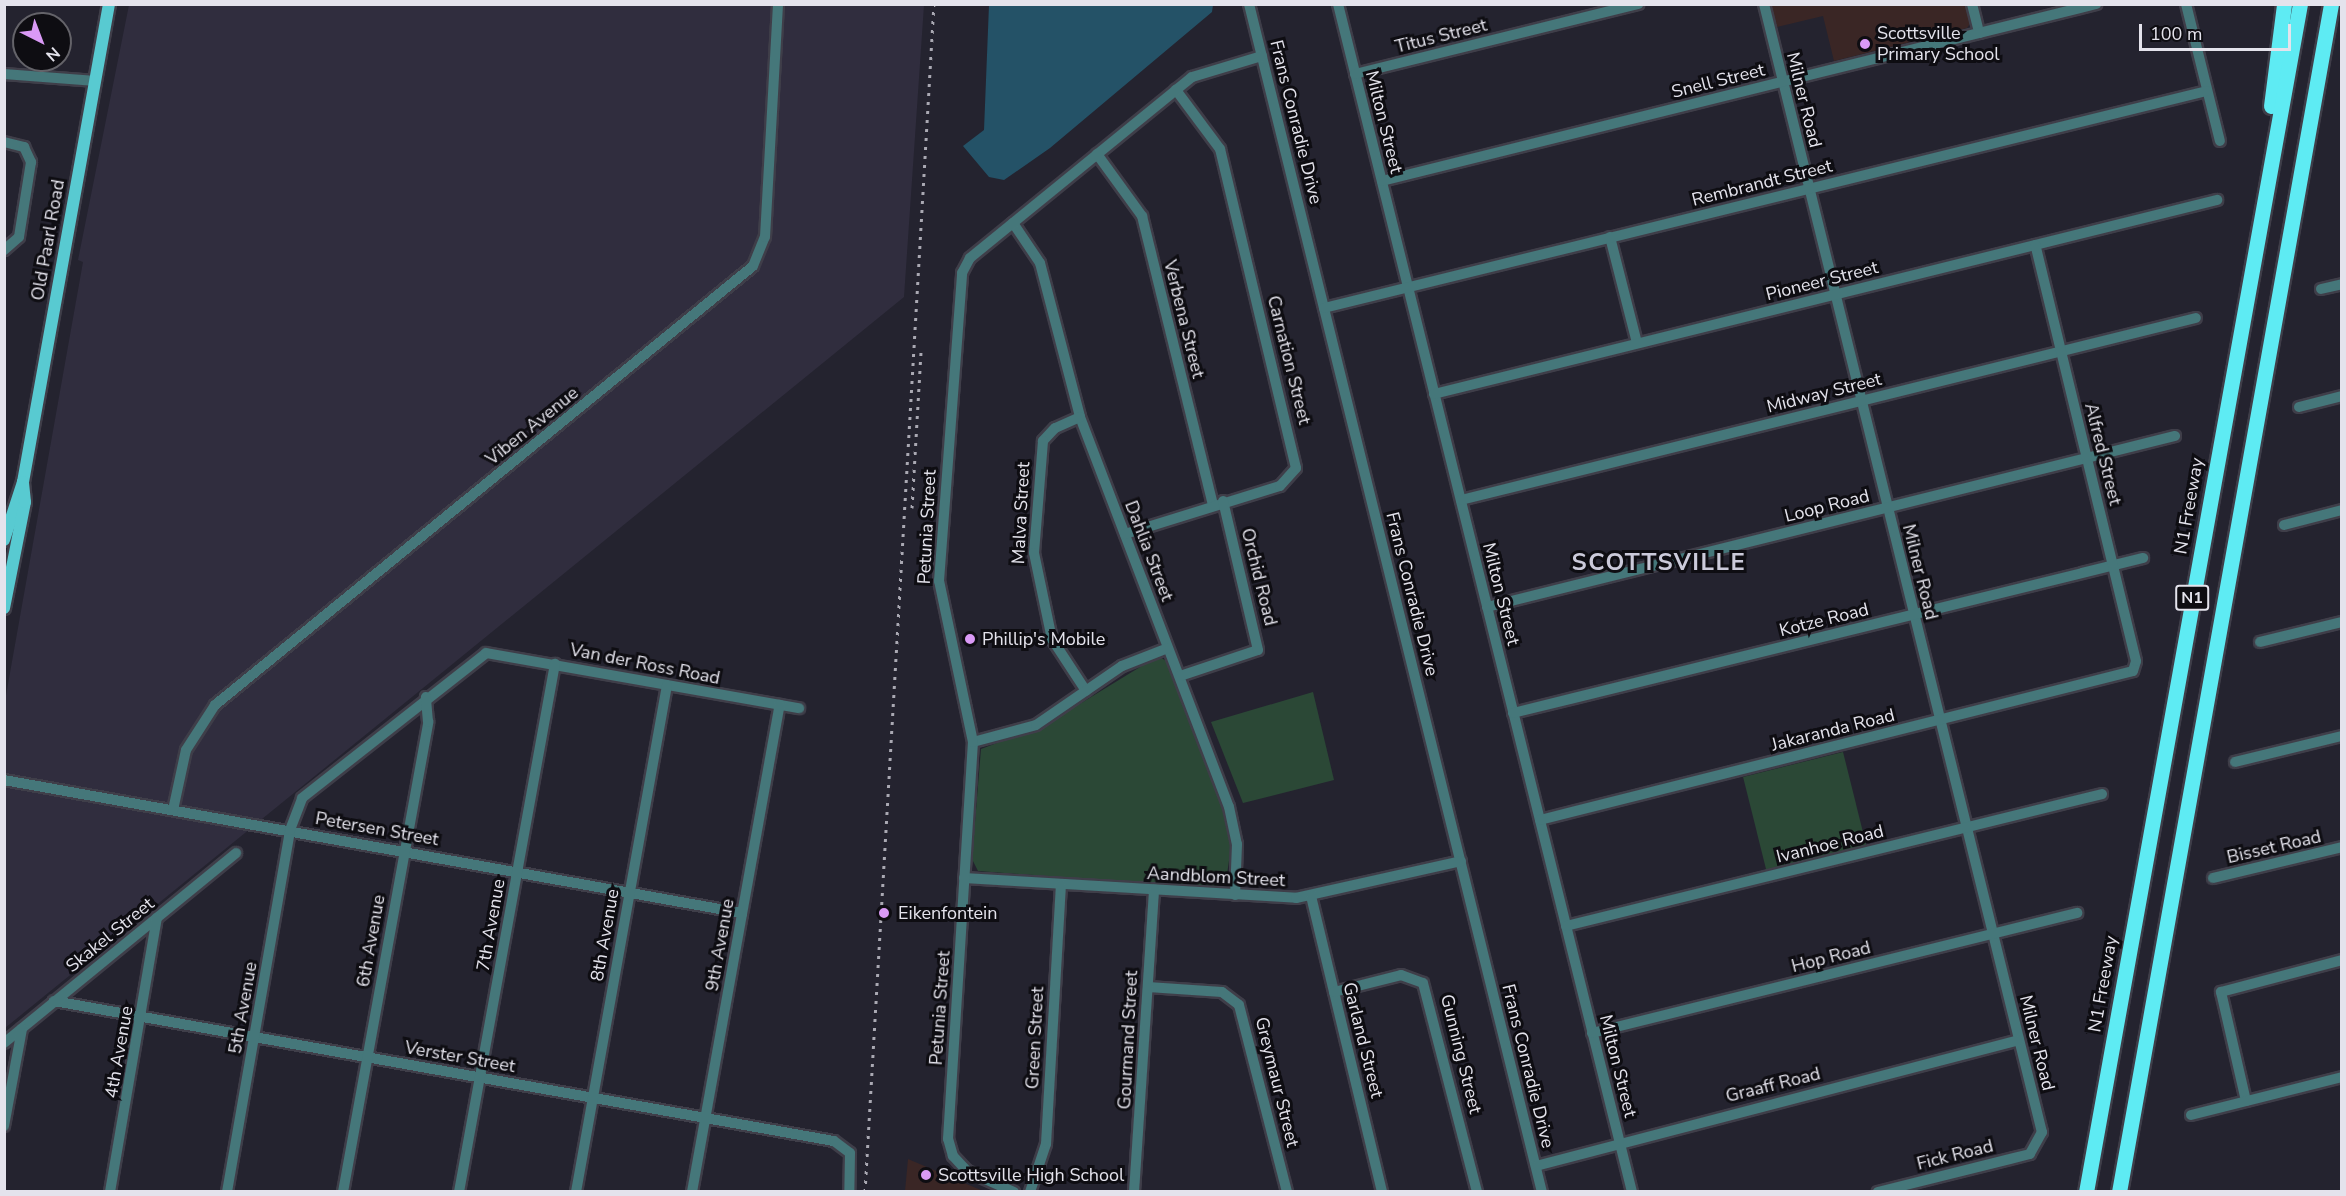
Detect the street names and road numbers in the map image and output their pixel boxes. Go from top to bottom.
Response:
street label: Titus Street [1393,14,1489,58]
street label: Frans Conradie Drive [1265,38,1327,206]
street label: Milner Road [1782,50,1826,150]
street label: Snell Street [1669,59,1767,103]
street label: Milton Street [1361,68,1407,176]
street label: Rembrandt Street [1690,155,1834,211]
street label: Old Paarl Road [27,178,69,302]
street label: Pioneer Street [1764,257,1880,305]
street label: Verbena Street [1159,258,1209,380]
street label: Carnation Street [1263,293,1315,427]
street label: Midway Street [1764,368,1884,418]
street label: Viben Avenue [481,382,583,470]
street label: Alfred Street [2080,401,2126,507]
street label: N1 Freeway [2170,456,2208,556]
street label: Malva Street [1008,461,1034,565]
street label: Petunia Street [913,469,941,585]
street label: Loop Road [1782,485,1872,527]
street label: Dahlia Street [1120,498,1178,604]
street label: Frans Conradie Drive [1381,510,1443,678]
street label: Milner Road [1898,522,1942,622]
street label: Orchid Road [1236,526,1282,628]
street label: Milton Street [1478,540,1524,648]
road number: N1 [2174,585,2210,611]
street label: Kotze Road [1777,598,1871,642]
street label: Van der Ross Road [568,639,722,689]
street label: Jakaranda Road [1769,704,1897,756]
street label: Petersen Street [314,808,440,850]
street label: Ivanhoe Road [1774,820,1886,868]
street label: Bisset Road [2225,826,2323,868]
street label: Aandblom Street [1146,863,1286,891]
street label: 7th Avenue [472,877,510,973]
street label: 8th Avenue [586,887,624,983]
street label: Skakel Street [62,893,158,977]
street label: 6th Avenue [352,893,390,989]
street label: 9th Avenue [701,897,739,993]
street label: N1 Freeway [2084,934,2122,1034]
street label: Hop Road [1789,937,1873,977]
street label: Petunia Street [925,950,955,1066]
street label: 5th Avenue [224,960,262,1056]
street label: Gourmand Street [1114,970,1142,1110]
street label: Garland Street [1338,980,1388,1100]
street label: Frans Conradie Drive [1497,982,1559,1150]
street label: Green Street [1022,986,1048,1090]
street label: Gunning Street [1436,992,1486,1116]
street label: Milner Road [2015,993,2059,1093]
street label: 4th Avenue [100,1004,138,1100]
street label: Milton Street [1595,1012,1641,1120]
street label: Greymaur Street [1250,1015,1304,1149]
street label: Verster Street [403,1037,517,1077]
street label: Graaff Road [1723,1063,1823,1107]
street label: Fick Road [1915,1135,1995,1175]

